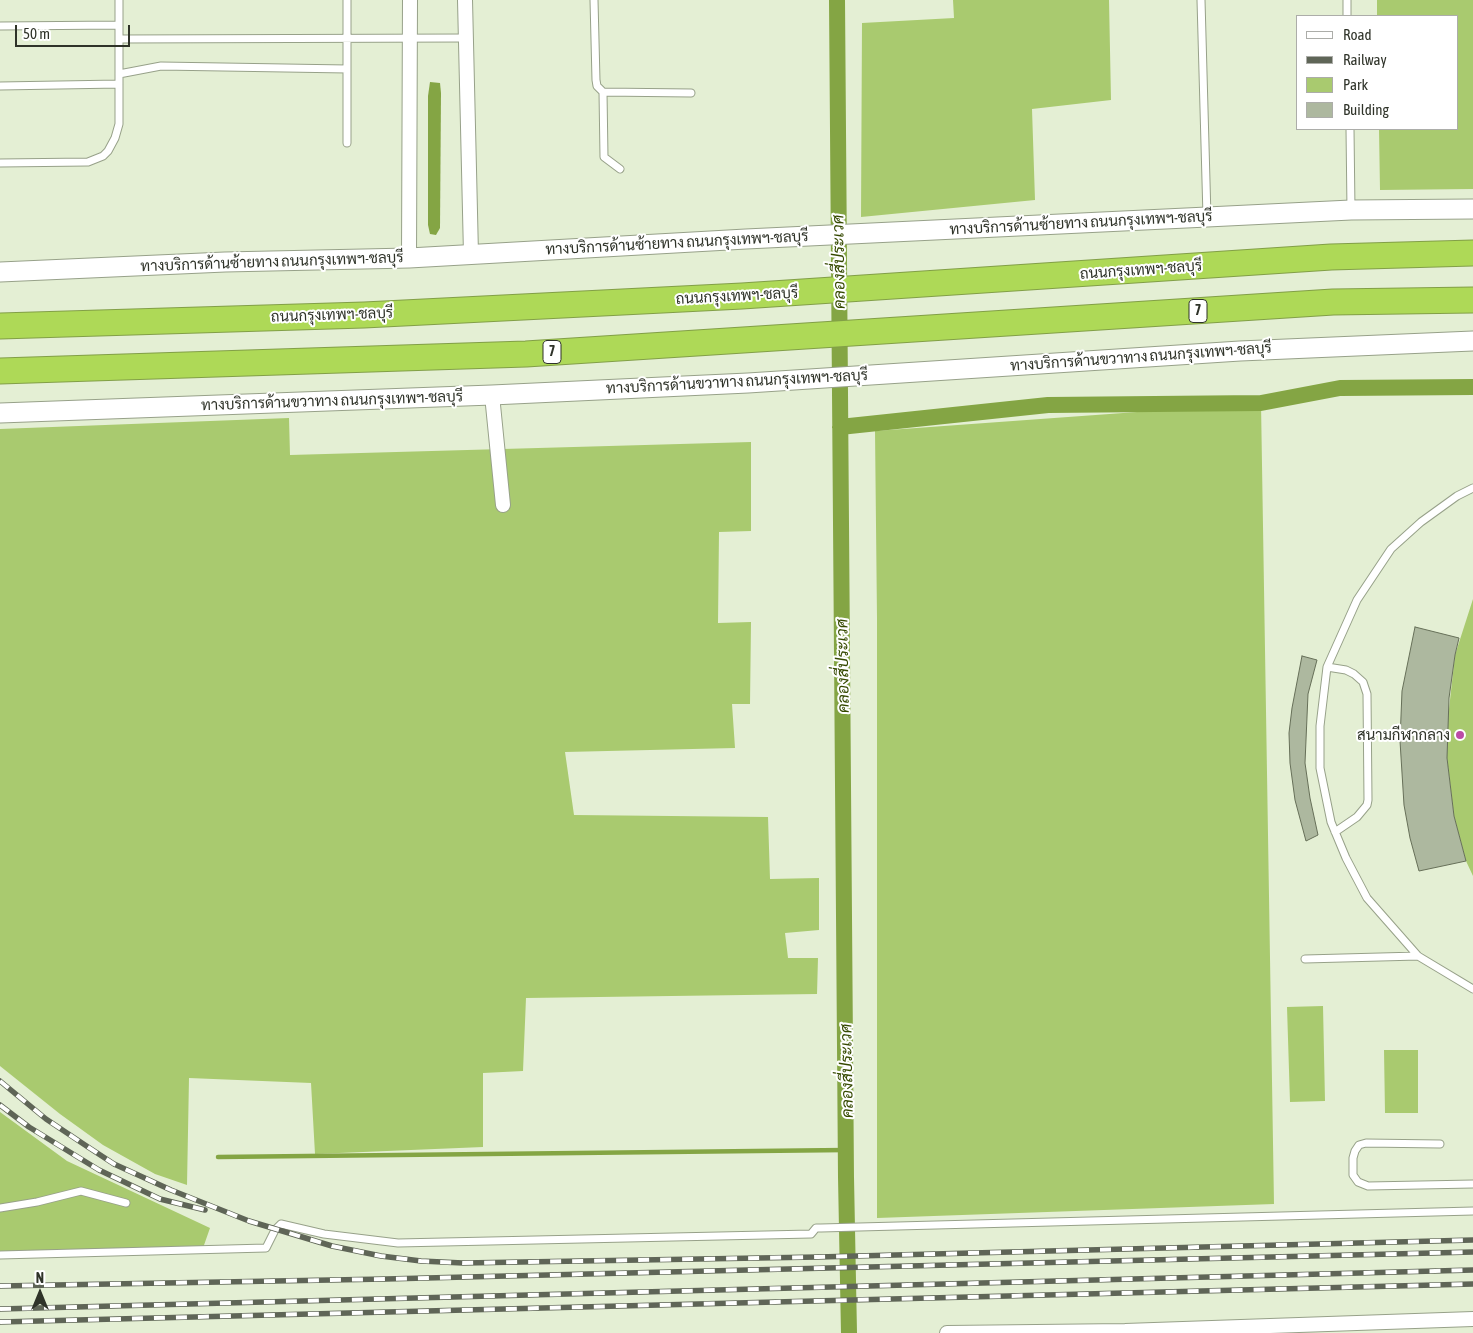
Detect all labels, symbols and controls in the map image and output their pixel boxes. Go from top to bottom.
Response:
scale bar [18,15,132,47]
legend [1296,15,1458,130]
text: 50 m [23,25,50,42]
text: Road [1343,26,1372,43]
text: Railway [1343,51,1387,68]
text: Park [1343,76,1368,93]
text: Building [1343,101,1389,118]
street label: ทางบริการด้านซ้ายทาง ถนนกรุงเทพฯ-ชลบุรี [949,207,1213,239]
water label: คลองสี่ประเวศ [829,215,849,309]
street label: ทางบริการด้านซ้ายทาง ถนนกรุงเทพฯ-ชลบุรี [545,227,809,259]
street label: ทางบริการด้านซ้ายทาง ถนนกรุงเทพฯ-ชลบุรี [140,248,404,276]
street label: ถนนกรุงเทพฯ-ชลบุรี [1079,257,1203,283]
street label: ถนนกรุงเทพฯ-ชลบุรี [675,284,799,308]
road number: 7 [1189,300,1207,322]
street label: ถนนกรุงเทพฯ-ชลบุรี [270,304,394,326]
street label: ทางบริการด้านขวาทาง ถนนกรุงเทพฯ-ชลบุรี [1010,339,1272,375]
road number: 7 [543,341,561,364]
street label: ทางบริการด้านขวาทาง ถนนกรุงเทพฯ-ชลบุรี [606,366,868,398]
street label: ทางบริการด้านขวาทาง ถนนกรุงเทพฯ-ชลบุรี [201,387,463,415]
water label: คลองสี่ประเวศ [833,619,853,713]
place label: สนามกีฬากลาง [1357,726,1450,744]
marker: สนามกีฬากลาง [1454,729,1466,741]
water label: คลองสี่ประเวศ [837,1024,857,1118]
north arrow [15,1268,65,1318]
text: N [36,1270,44,1286]

